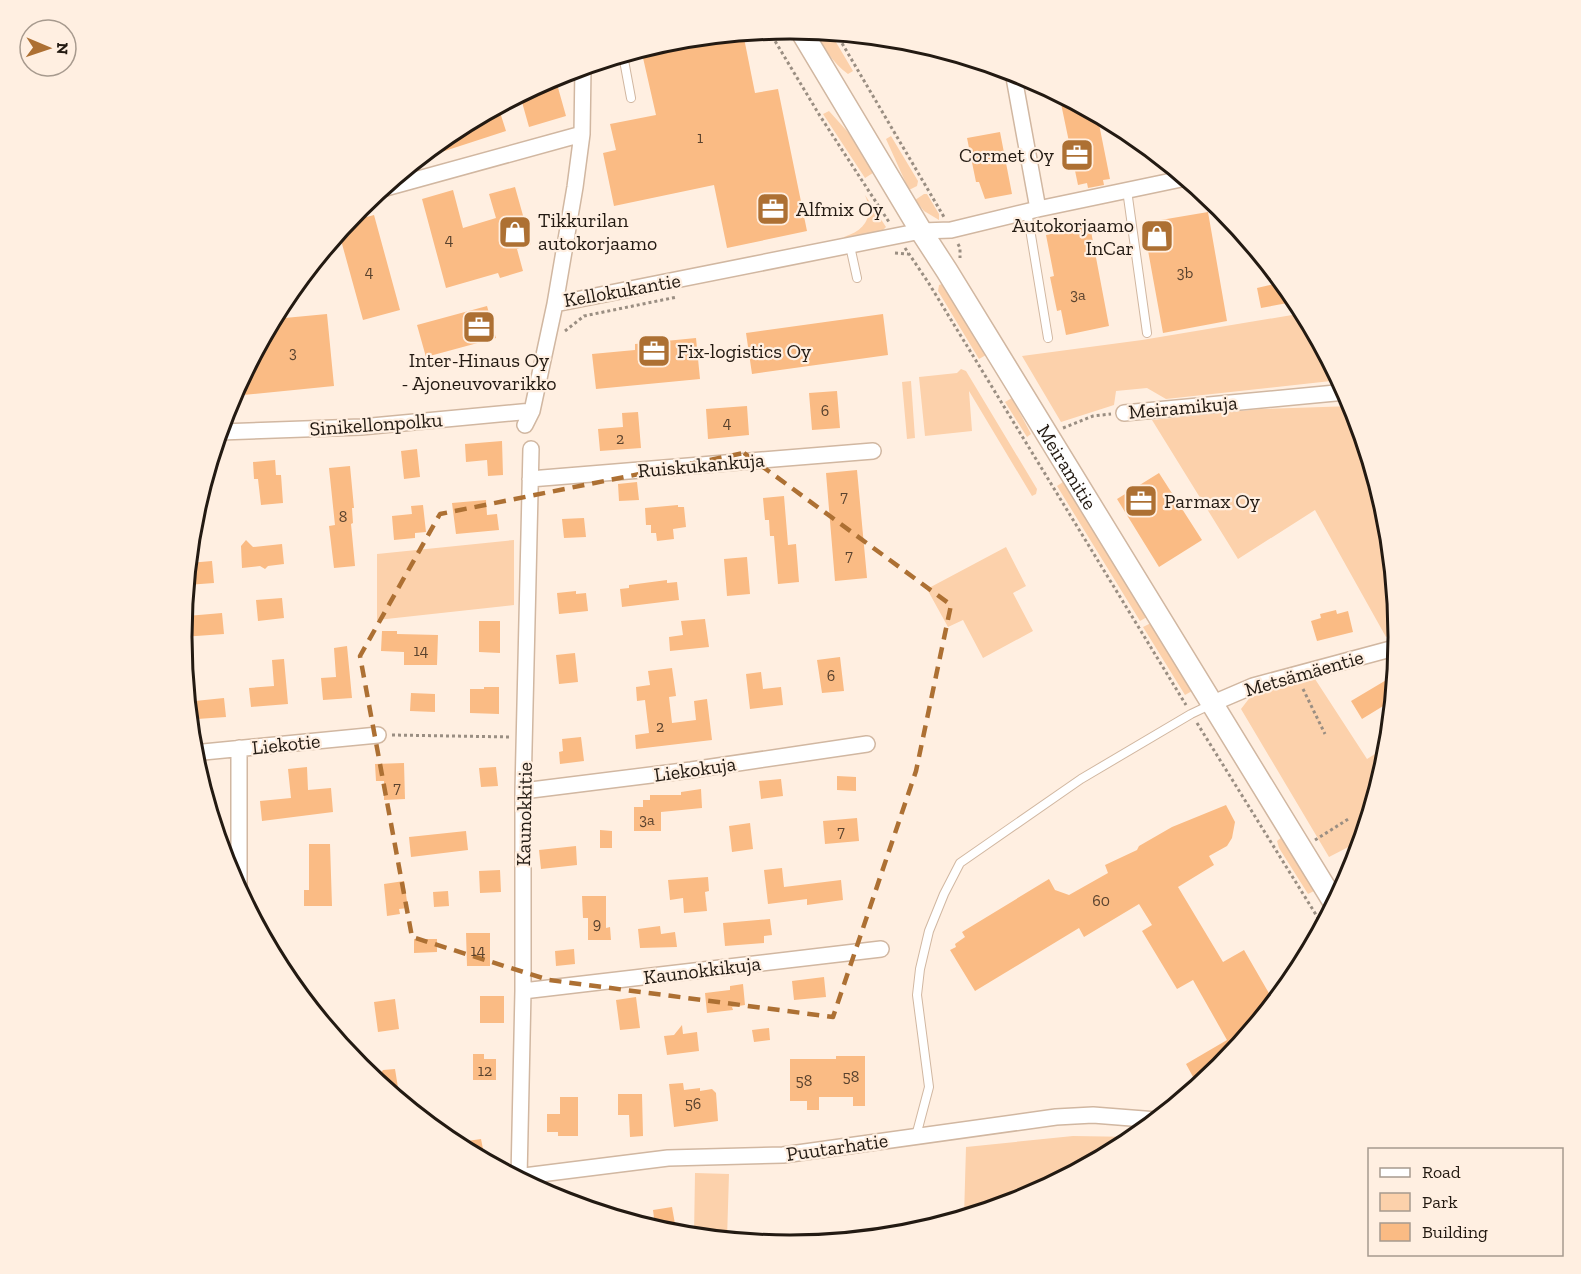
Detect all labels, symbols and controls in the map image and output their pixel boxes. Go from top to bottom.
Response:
north arrow [18,18,78,78]
text: N [53,42,72,55]
house number: 1 [697,128,703,147]
office icon: Cormet Oy [1059,137,1095,173]
place label: Cormet Oy [959,143,1055,167]
office icon: Alfmix Oy [755,191,791,227]
place label: Alfmix Oy [796,197,884,221]
place label: Tikkurilan autokorjaamo [538,208,657,255]
place label: Autokorjaamo InCar [1012,213,1134,260]
shop icon: Tikkurilan autokorjaamo [497,214,533,250]
shop icon: Autokorjaamo InCar [1139,218,1175,254]
house number: 4 [445,230,454,249]
house number: 4 [365,262,374,281]
house number: 3b [1177,263,1193,282]
street label: Kellokukantie [562,268,682,312]
house number: 3a [1070,285,1086,304]
office icon: Inter-Hinaus Oy - Ajoneuvovarikko [461,309,497,345]
office icon: Fix-logistics Oy [636,333,672,369]
place label: Fix-logistics Oy [677,339,812,363]
house number: 3 [289,343,297,362]
place label: Inter-Hinaus Oy - Ajoneuvovarikko [401,348,557,395]
street label: Meiramikuja [1127,390,1239,424]
house number: 6 [821,401,829,420]
street label: Sinikellonpolku [309,407,443,441]
house number: 4 [723,413,732,432]
street label: Meiramitie [1032,420,1102,514]
house number: 2 [616,429,624,448]
street label: Ruiskukankuja [637,447,766,483]
office icon: Parmax Oy [1123,483,1159,519]
house number: 7 [840,487,848,506]
place label: Parmax Oy [1164,489,1261,513]
house number: 8 [339,507,347,526]
house number: 7 [845,546,853,565]
house number: 14 [414,641,429,660]
street label: Metsämäentie [1242,645,1366,701]
house number: 6 [827,666,835,685]
house number: 2 [656,717,664,736]
street label: Liekotie [251,728,321,760]
street label: Liekokuja [652,751,738,787]
street label: Kaunokkitie [511,762,537,866]
house number: 7 [393,778,401,797]
house number: 3a [639,810,655,829]
house number: 7 [837,822,845,841]
house number: 60 [1092,891,1110,910]
house number: 9 [593,914,601,933]
house number: 14 [471,941,486,960]
street label: Kaunokkikuja [642,951,762,989]
house number: 12 [478,1061,492,1080]
house number: 58 [843,1067,859,1086]
house number: 58 [796,1071,812,1090]
house number: 56 [685,1094,701,1113]
street label: Puutarhatie [785,1128,889,1166]
legend [1368,1148,1563,1256]
text: Road [1422,1161,1461,1183]
text: Park [1422,1191,1458,1213]
text: Building [1422,1221,1488,1243]

